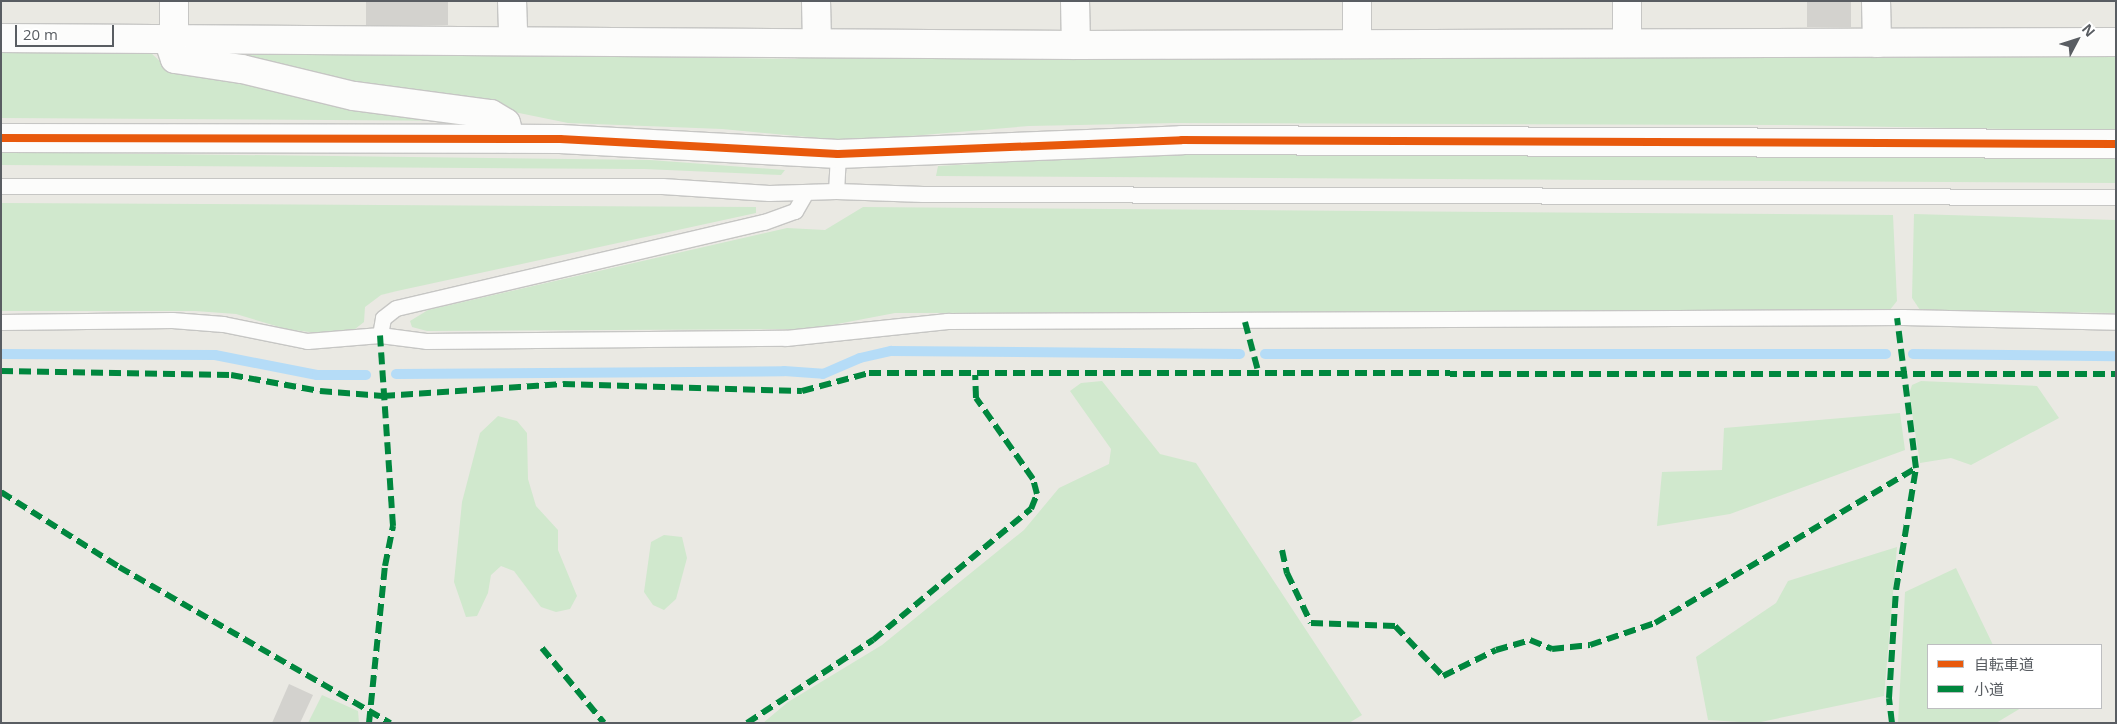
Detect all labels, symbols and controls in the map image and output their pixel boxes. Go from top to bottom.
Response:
scale bar [18,15,116,47]
north arrow [2052,15,2102,65]
text: N [2078,20,2100,41]
text: 20 m [23,24,58,44]
legend [1927,644,2102,709]
text: 自転車道 [1974,654,2034,674]
text: 小道 [1974,679,2004,699]

